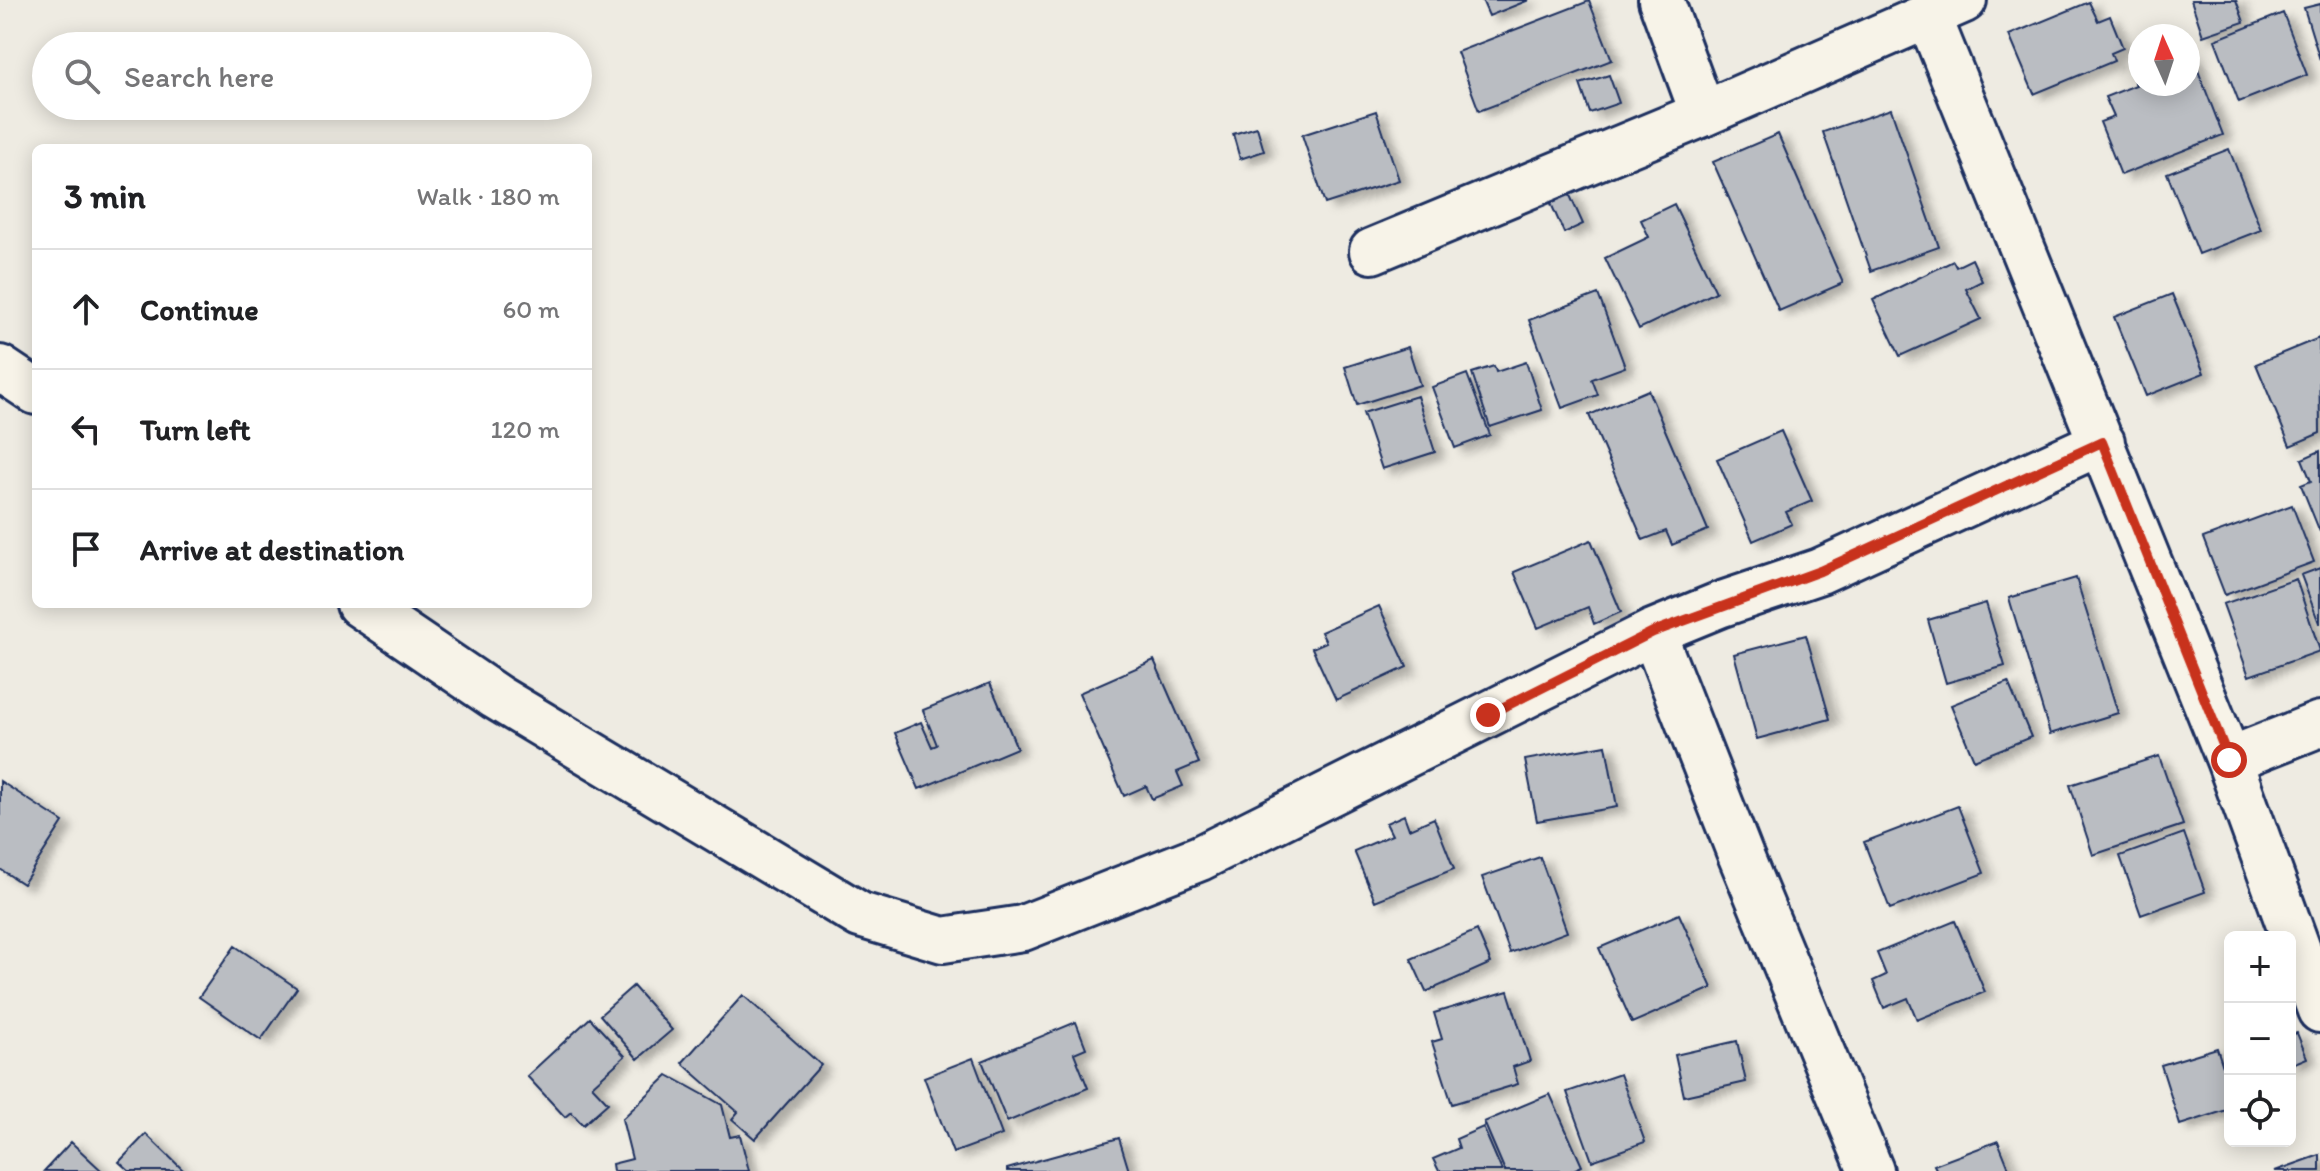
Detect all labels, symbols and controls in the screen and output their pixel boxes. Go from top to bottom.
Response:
north arrow [2128,24,2200,96]
search box [32,32,592,120]
icon: search [60,54,104,98]
text: Search here [124,58,274,95]
text: 3 min [64,176,146,217]
text: Walk · 180 m [417,180,560,212]
icon: ahead [64,287,108,331]
text: Continue [140,291,259,328]
text: 60 m [503,293,560,325]
icon: left [64,407,108,451]
text: Turn left [140,411,251,448]
text: 120 m [491,413,560,445]
icon: arrive [64,527,108,571]
text: Arrive at destination [140,531,404,568]
route end [1470,697,1506,733]
route start [2211,742,2247,778]
map controls [2224,931,2296,1147]
button: + [2224,931,2296,1003]
button: − [2224,1003,2296,1075]
button: locate [2224,1075,2296,1147]

